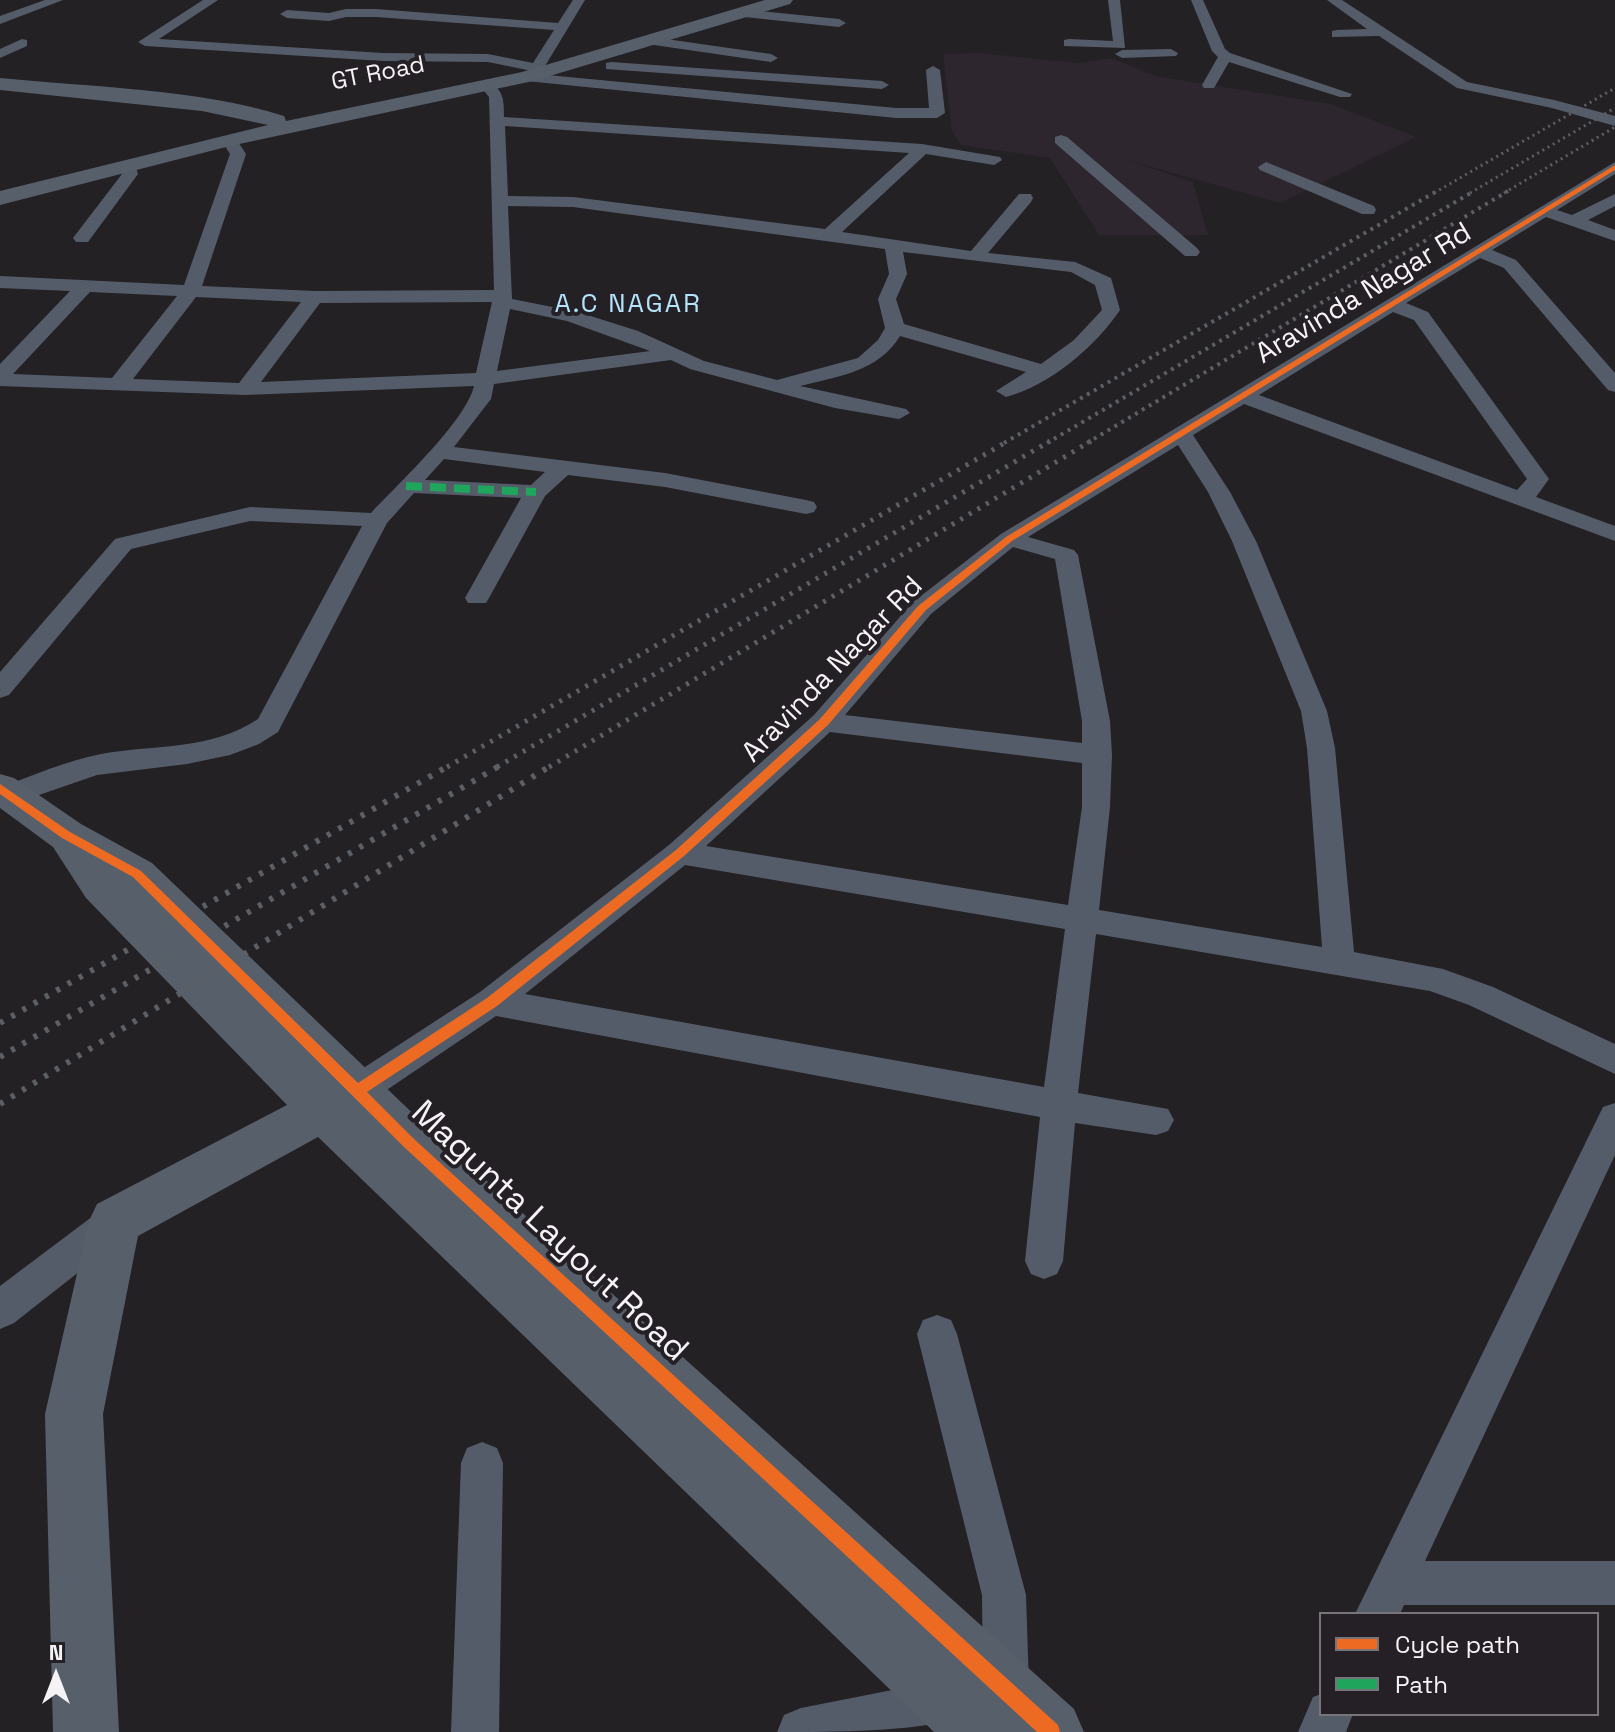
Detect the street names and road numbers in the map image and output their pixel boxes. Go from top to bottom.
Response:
street label: GT Road [329,51,427,97]
street label: Aravinda Nagar Rd [1250,216,1478,372]
street label: Aravinda Nagar Rd [736,570,930,770]
street label: Magunta Layout Road [402,1093,696,1371]

